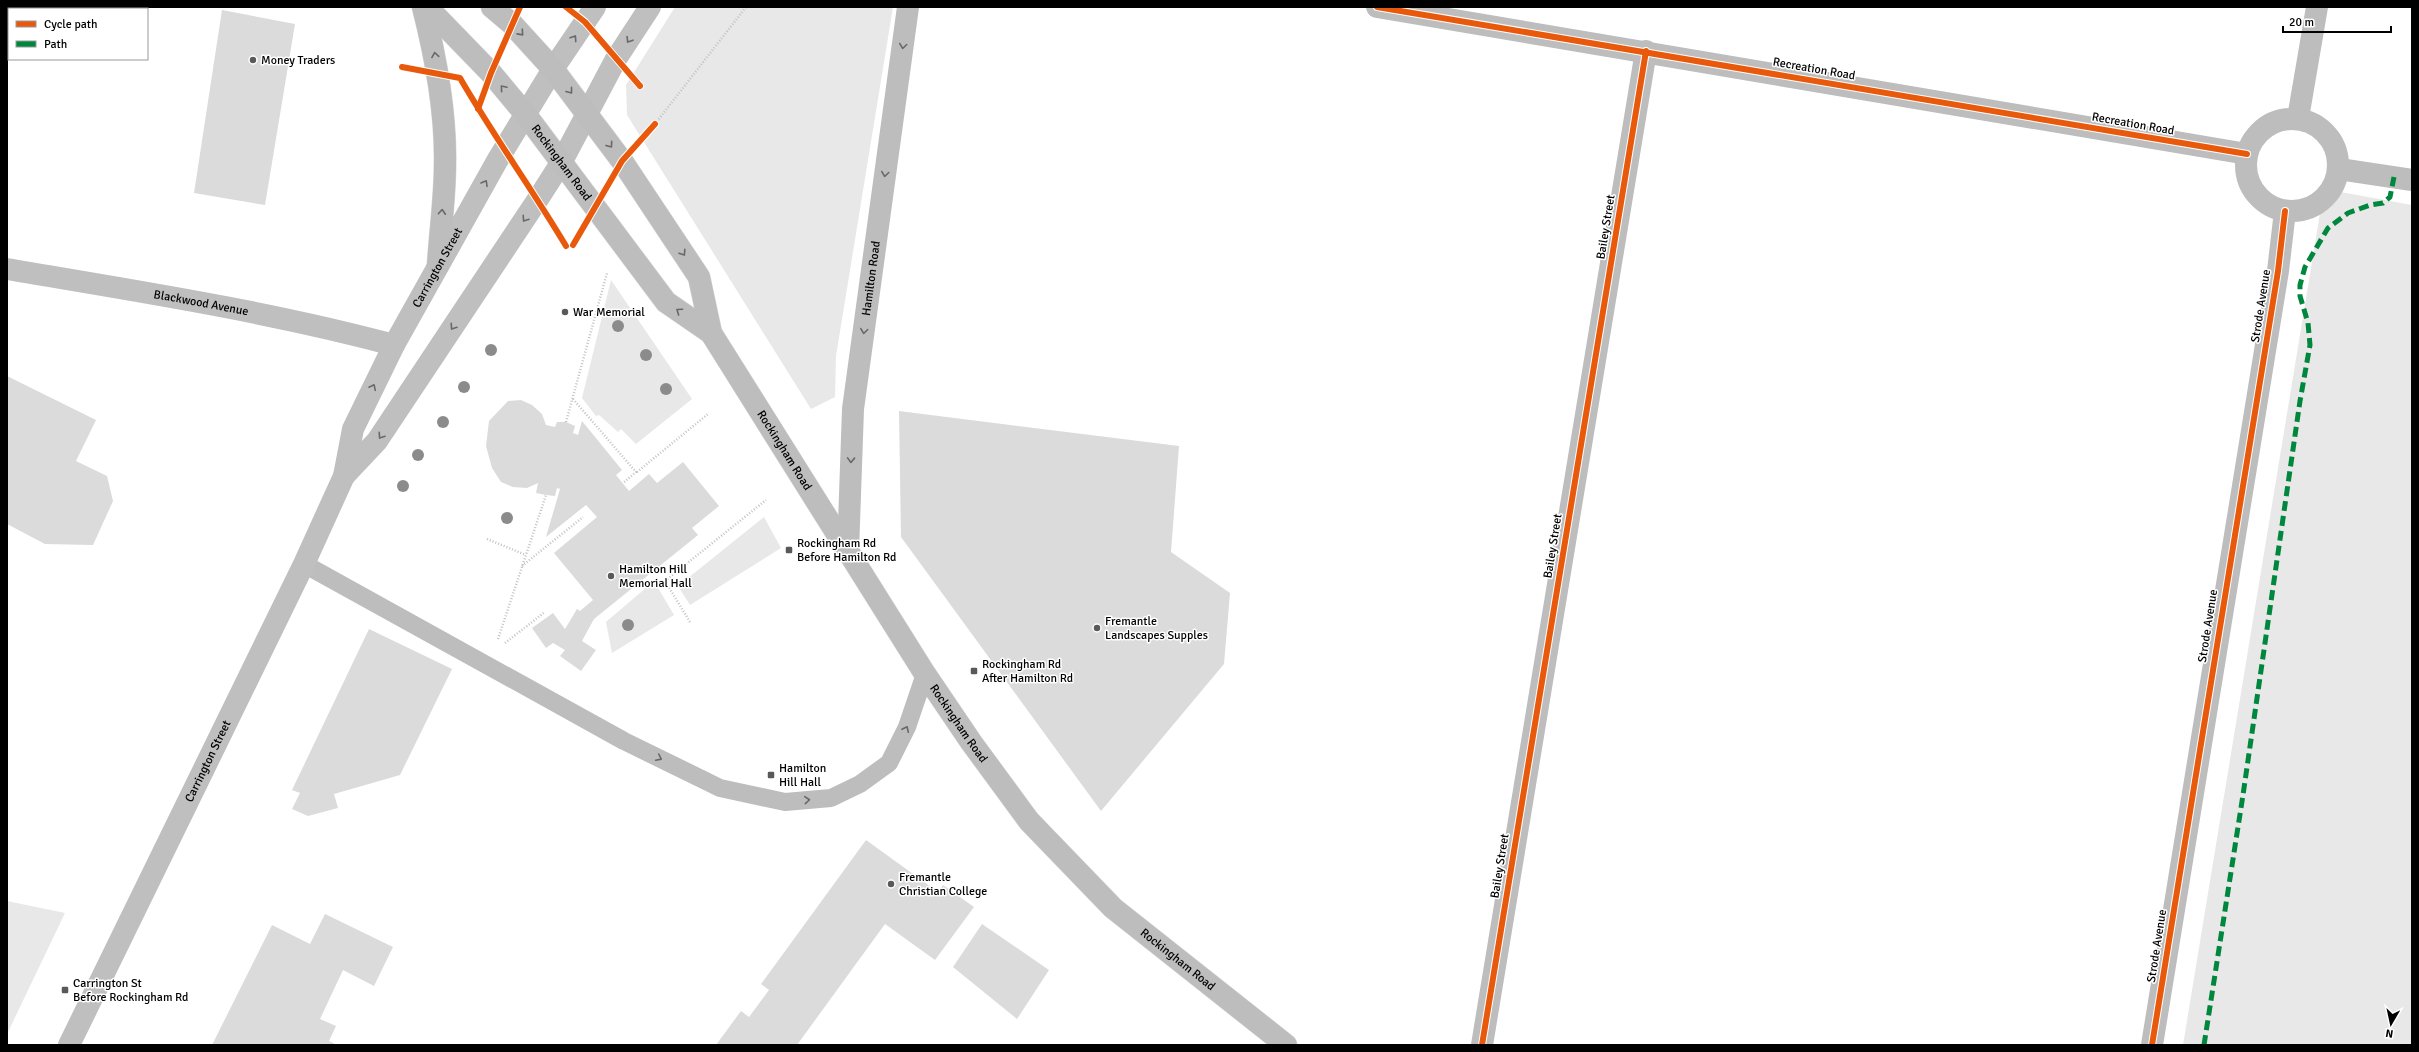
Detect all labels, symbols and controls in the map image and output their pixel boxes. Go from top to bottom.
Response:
legend [8,8,148,60]
scale bar [2283,8,2391,34]
text: 20 m [2289,15,2314,30]
text: Cycle path [44,17,97,32]
one-way arrow [516,28,524,36]
one-way arrow [569,35,577,42]
one-way arrow [627,36,634,43]
text: Path [44,37,67,52]
one-way arrow [899,43,908,49]
one-way arrow [431,52,439,58]
place label: Money Traders [261,53,335,68]
street label: Recreation Road [1772,54,1856,84]
marker: Money Traders [248,55,258,65]
one-way arrow [501,85,508,93]
one-way arrow [566,86,573,93]
street label: Recreation Road [2091,109,2175,139]
street label: Rockingham Road [528,121,595,204]
one-way arrow [605,140,612,147]
one-way arrow [881,171,890,178]
one-way arrow [481,179,488,187]
street label: Bailey Street [1593,194,1619,260]
one-way arrow [437,209,446,215]
one-way arrow [522,215,529,222]
street label: Carrington Street [409,225,466,310]
street label: Hamilton Road [858,240,883,317]
one-way arrow [678,248,685,255]
street label: Strode Avenue [2248,268,2274,344]
street label: Blackwood Avenue [152,287,250,319]
place label: War Memorial [573,305,645,320]
marker: War Memorial [560,307,570,317]
one-way arrow [677,309,684,316]
one-way arrow [451,323,458,330]
one-way arrow [860,328,869,334]
one-way arrow [368,383,376,391]
street label: Rockingham Road [754,407,815,493]
one-way arrow [379,431,386,438]
one-way arrow [847,457,855,463]
street label: Bailey Street [1540,513,1566,579]
place label: Rockingham Rd Before Hamilton Rd [797,536,896,565]
marker: Rockingham Rd Before Hamilton Rd [784,545,794,555]
place label: Hamilton Hill Memorial Hall [619,562,692,591]
marker: Hamilton Hill Memorial Hall [606,571,616,581]
street label: Strode Avenue [2195,588,2221,664]
place label: Fremantle Landscapes Supples [1105,614,1208,643]
marker: Fremantle Landscapes Supples [1092,623,1102,633]
place label: Rockingham Rd After Hamilton Rd [982,657,1073,686]
marker: Rockingham Rd After Hamilton Rd [969,666,979,676]
street label: Rockingham Road [927,681,991,765]
street label: Carrington Street [181,718,234,804]
one-way arrow [901,725,909,733]
one-way arrow [655,753,662,761]
place label: Hamilton Hill Hall [779,761,826,790]
marker: Hamilton Hill Hall [766,770,776,780]
one-way arrow [804,795,810,804]
street label: Bailey Street [1487,833,1513,899]
place label: Fremantle Christian College [899,870,987,899]
marker: Fremantle Christian College [886,879,896,889]
street label: Strode Avenue [2144,908,2170,984]
street label: Rockingham Road [1137,925,1218,994]
place label: Carrington St Before Rockingham Rd [73,976,188,1005]
marker: Carrington St Before Rockingham Rd [60,985,70,995]
north arrow [2371,1004,2411,1044]
text: N [2385,1026,2394,1040]

